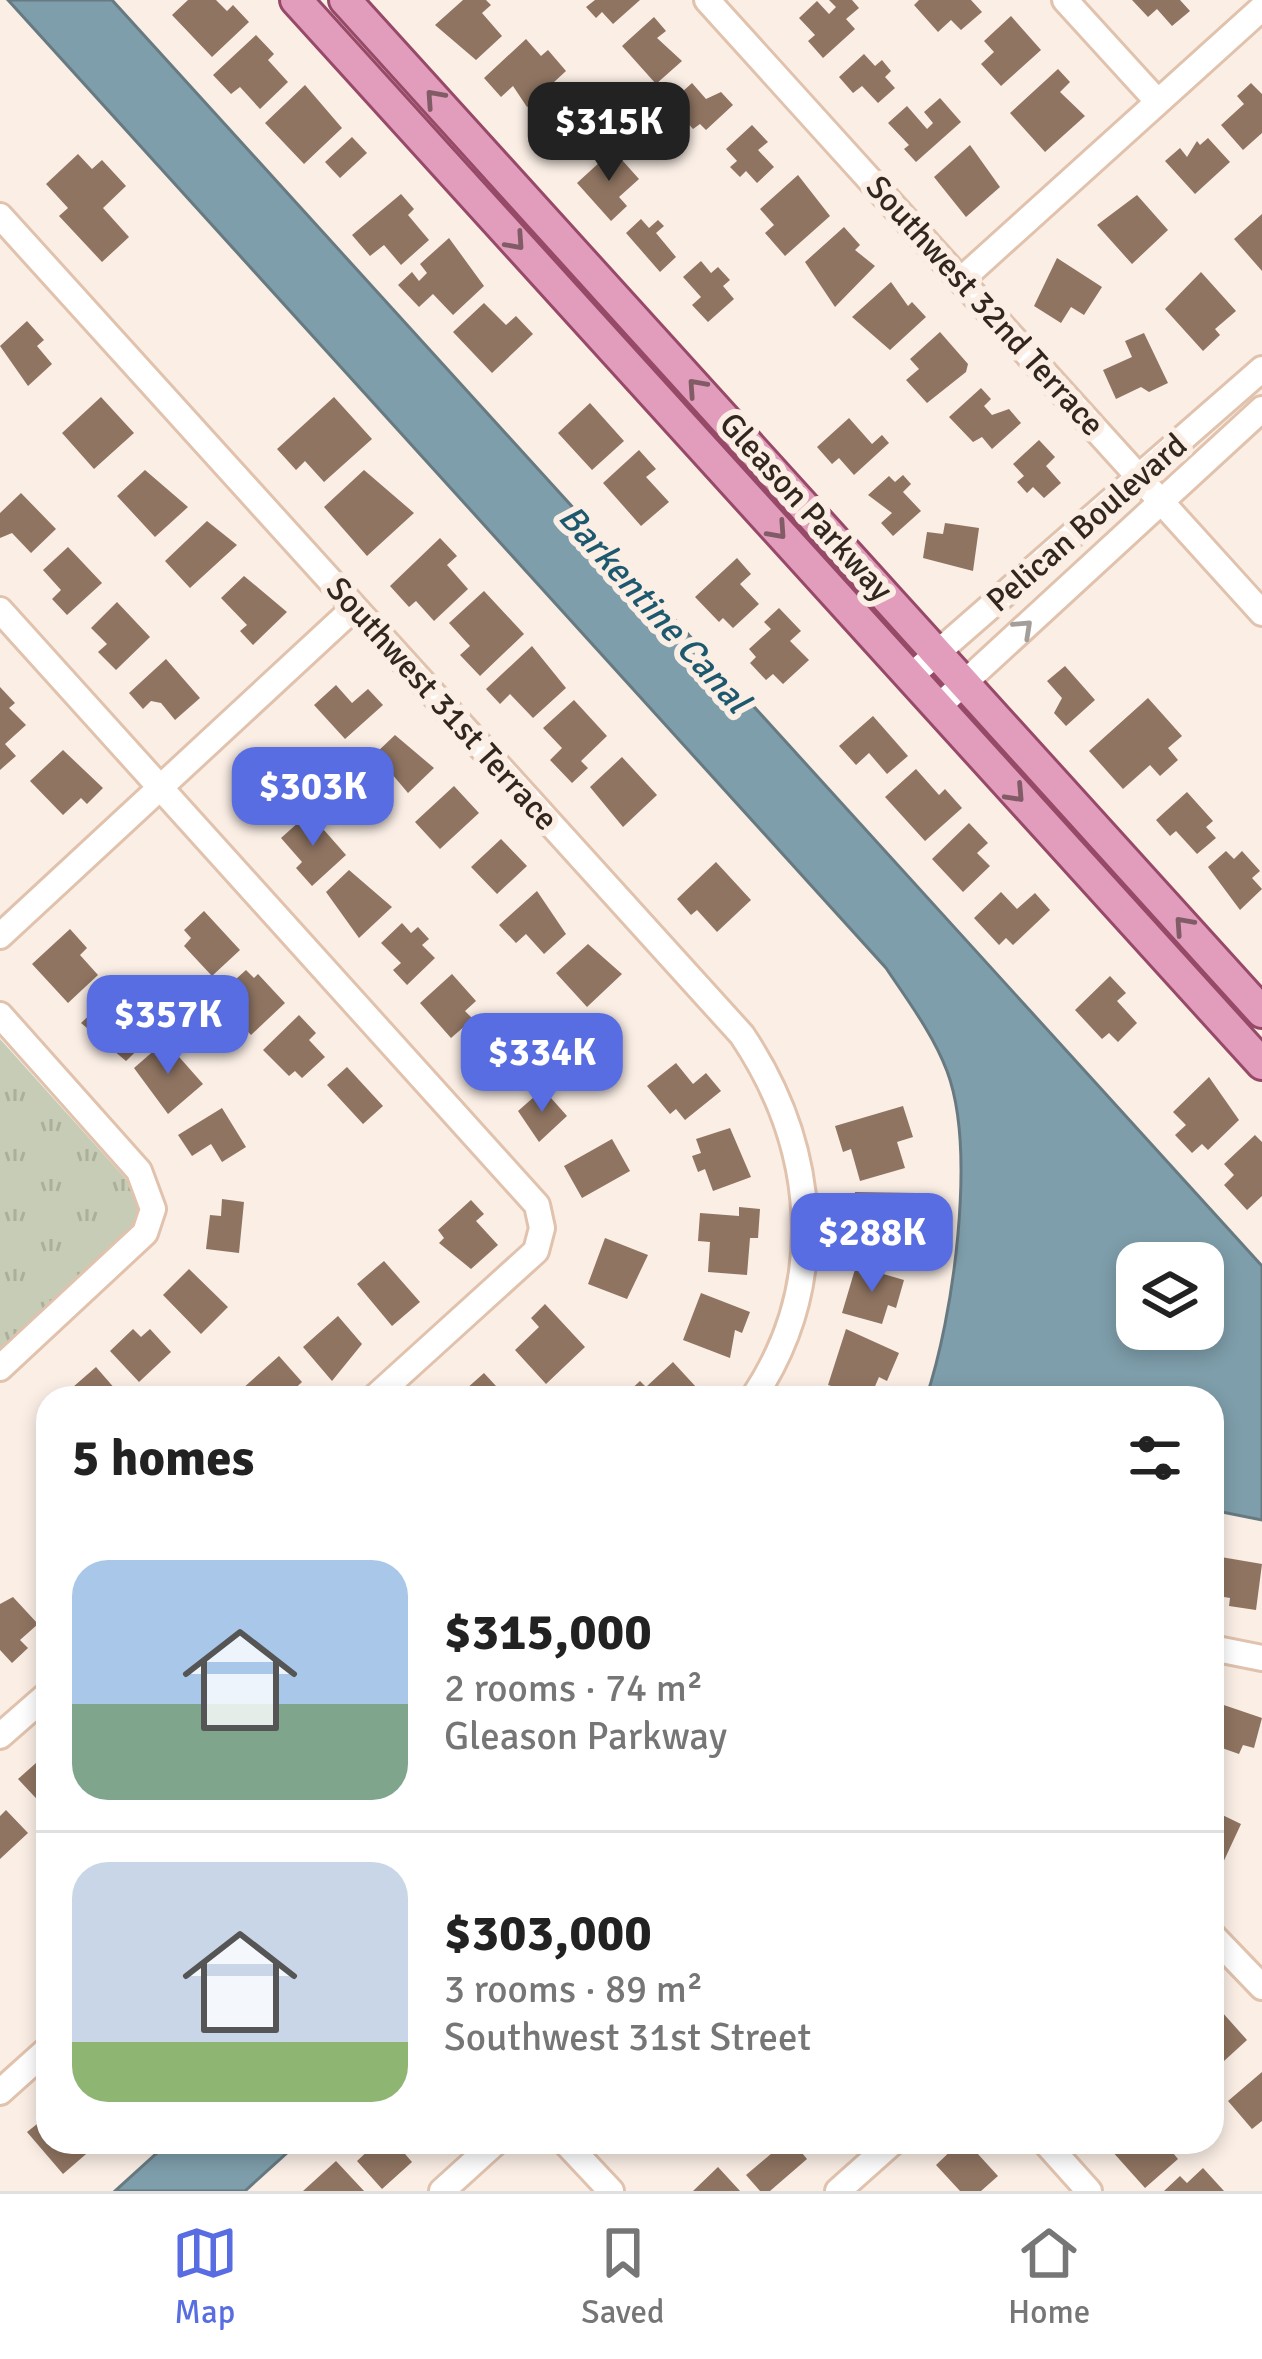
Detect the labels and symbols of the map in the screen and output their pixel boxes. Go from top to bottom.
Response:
pin: $315K [525,82,693,184]
one-way arrow [427,91,448,112]
street label: Southwest 32nd Terrace [857,167,1113,445]
one-way arrow [502,229,523,250]
one-way arrow [689,380,710,401]
street label: Gleason Parkway [711,404,902,610]
street label: Pelican Boulevard [978,425,1196,621]
water label: Barkentine Canal [549,496,761,724]
one-way arrow [764,517,785,538]
street label: Southwest 31st Terrace [317,569,567,839]
one-way arrow [1011,620,1032,642]
pin: $303K [229,747,397,849]
one-way arrow [1002,780,1023,801]
one-way arrow [1176,918,1198,939]
pin: $357K [84,975,252,1077]
pin: $334K [458,1013,626,1115]
pin: $288K [788,1193,956,1295]

